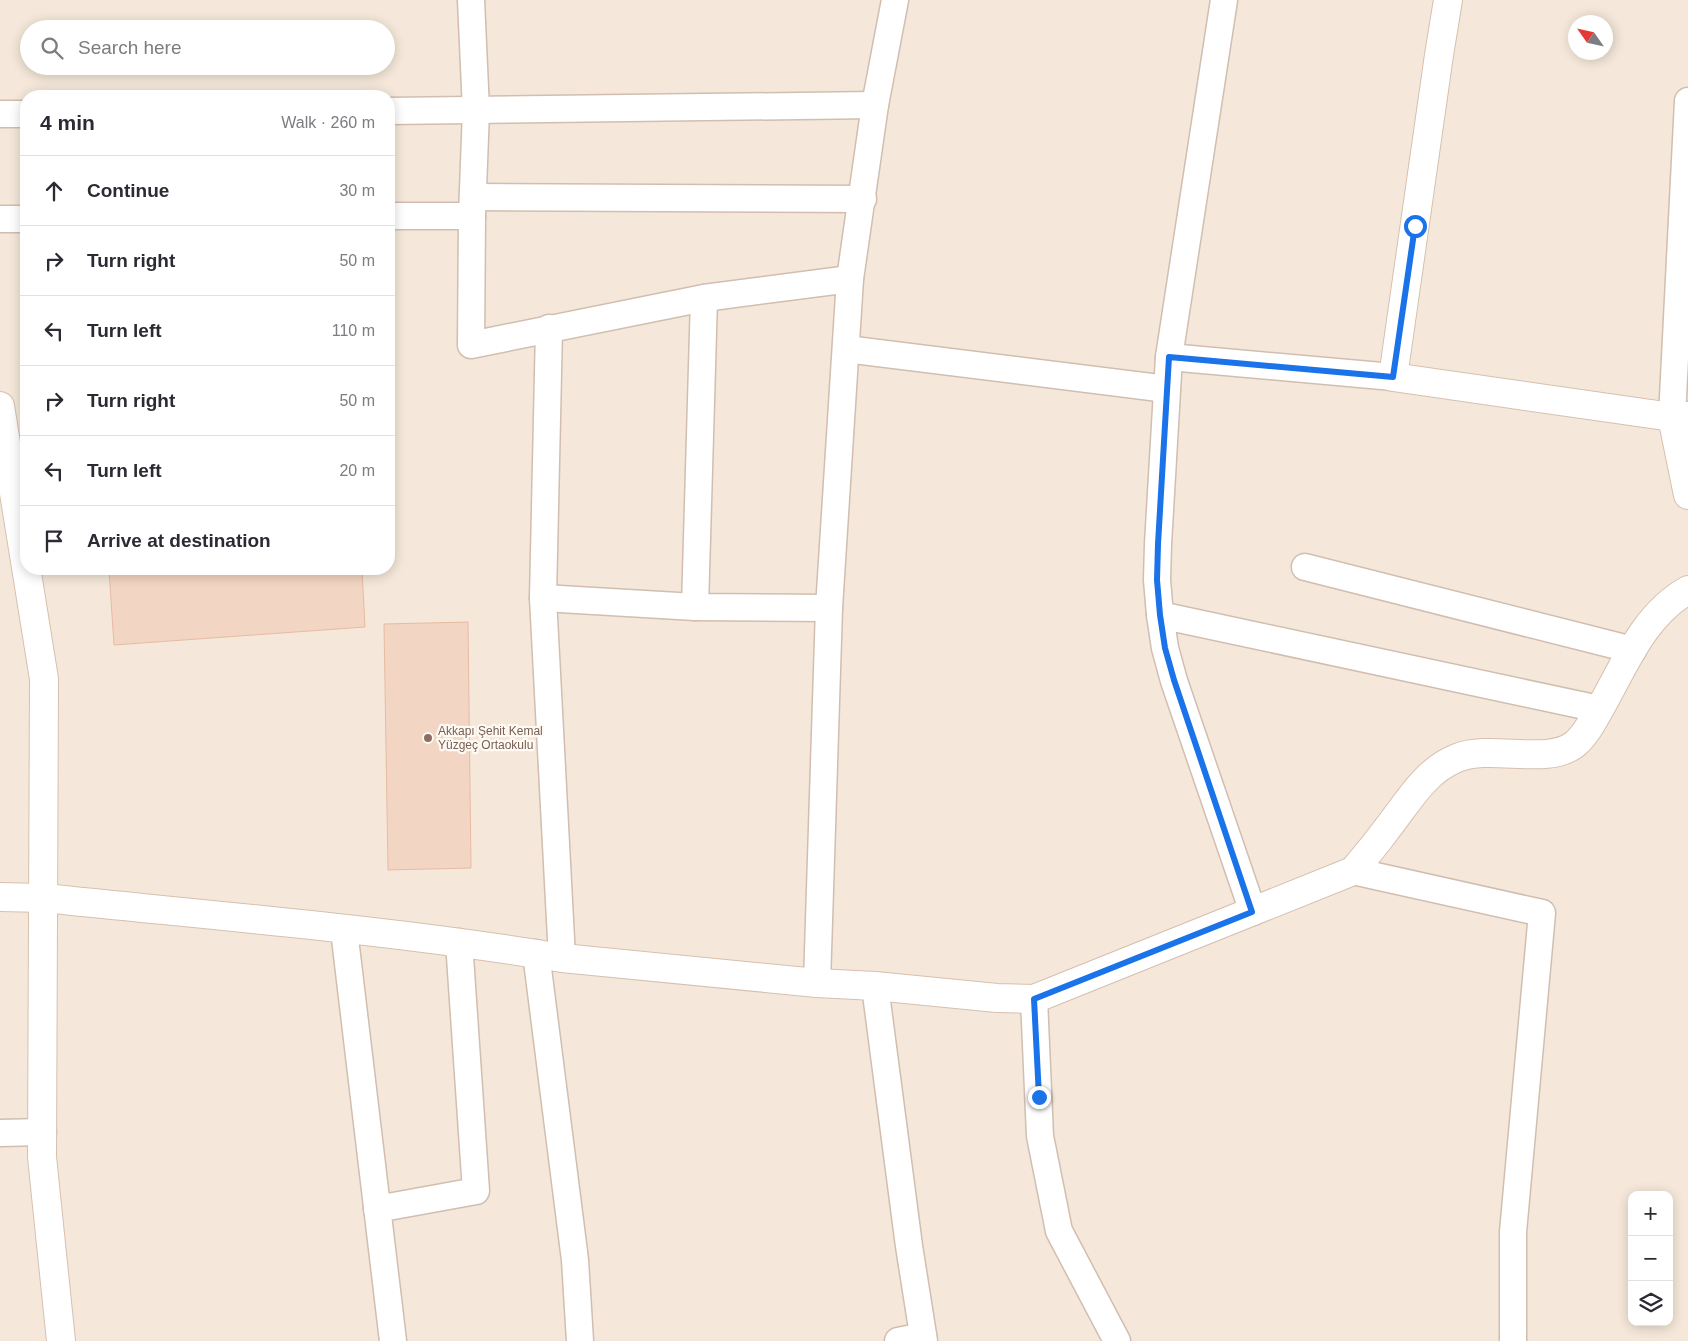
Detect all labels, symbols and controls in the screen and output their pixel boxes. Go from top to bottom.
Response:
north arrow [1568,15,1613,60]
search box [20,20,395,75]
icon: search [38,34,66,62]
text: Search here [78,37,182,58]
text: 4 min [40,111,95,134]
text: Walk · 260 m [281,114,375,131]
icon: ahead [40,177,68,205]
text: Continue [87,180,169,201]
text: 30 m [339,182,375,199]
route start [1404,215,1427,238]
icon: right [40,247,68,275]
text: Turn right [87,250,175,271]
text: 50 m [339,252,375,269]
icon: left [40,317,68,345]
text: Turn left [87,320,162,341]
text: 110 m [332,322,375,339]
icon: right [40,387,68,415]
text: Turn right [87,390,175,411]
text: 50 m [339,392,375,409]
icon: left [40,457,68,485]
text: Turn left [87,460,162,481]
text: 20 m [339,462,375,479]
icon: arrive [40,527,68,555]
text: Arrive at destination [87,530,271,551]
place label: Akkapı Şehit Kemal Yüzgeç Ortaokulu [438,724,543,752]
marker: Akkapı Şehit Kemal Yüzgeç Ortaokulu [422,732,434,744]
route end [1028,1086,1051,1109]
map controls [1628,1191,1673,1326]
button: + [1628,1191,1673,1236]
button: − [1628,1236,1673,1281]
button: layers [1628,1281,1673,1326]

